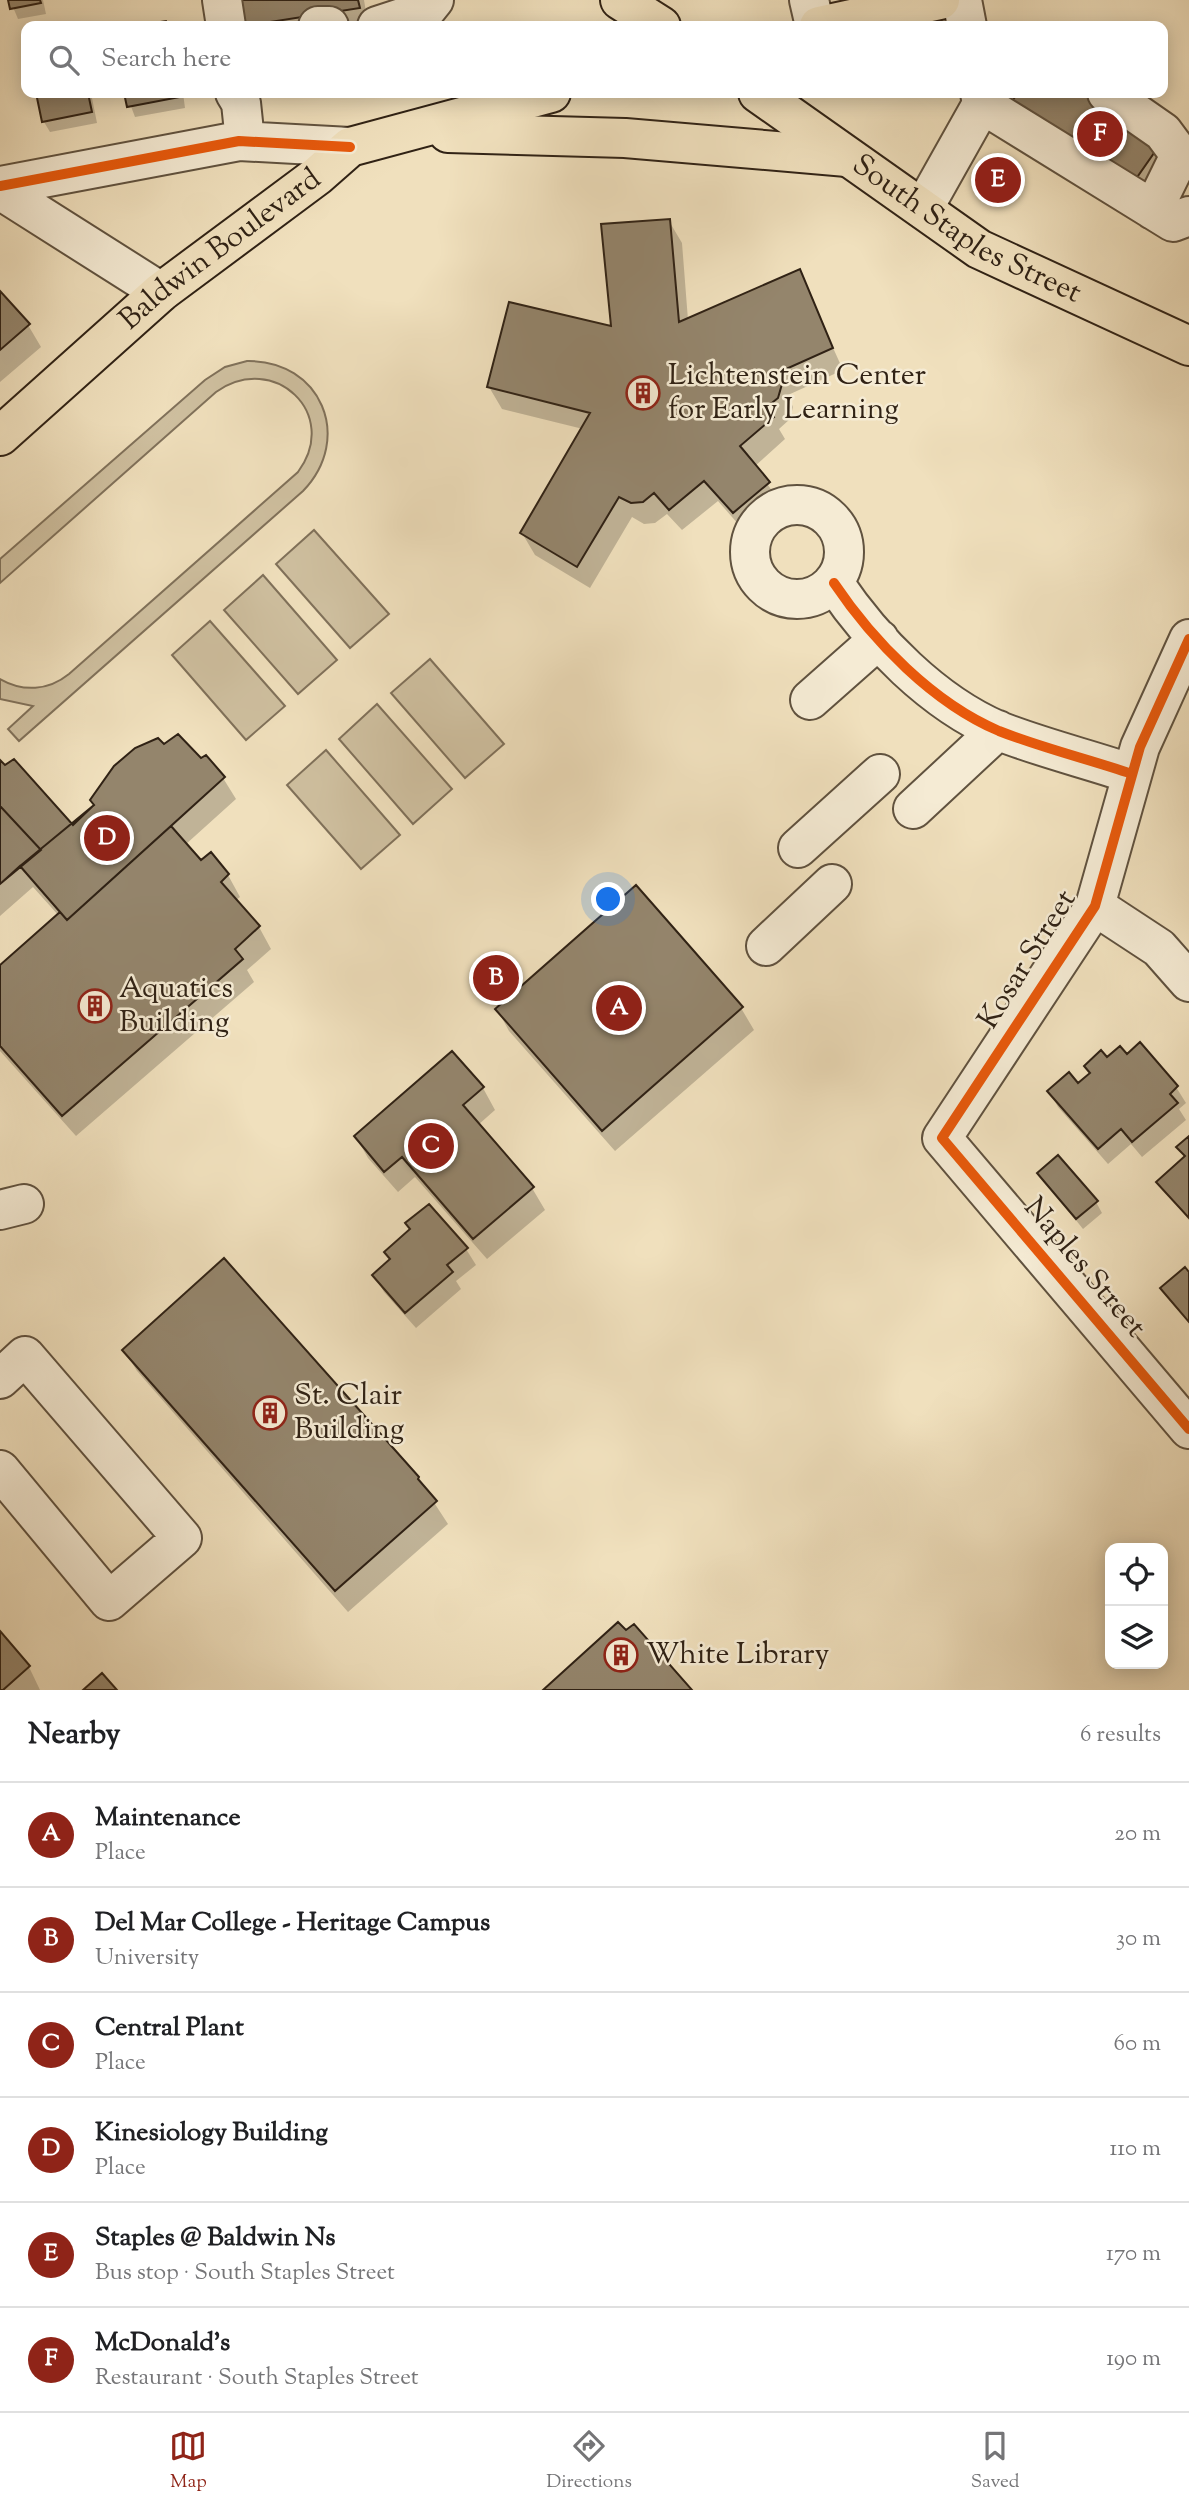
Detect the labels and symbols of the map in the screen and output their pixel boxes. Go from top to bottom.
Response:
pin: F [1077,108,1123,160]
street label: South Staples Street [843,144,1088,315]
pin: E [975,154,1021,206]
street label: Baldwin Boulevard [110,158,330,341]
place label: Lichtenstein Center for Early Learning [668,355,926,432]
building icon: Lichtenstein Center for Early Learning [624,374,662,412]
pin: D [84,812,130,864]
your location [591,882,625,916]
street label: Kosar Street [968,882,1088,1038]
pin: B [473,952,519,1004]
place label: Aquatics Building [119,968,233,1045]
pin: A [596,982,642,1034]
building icon: Aquatics Building [76,987,114,1025]
pin: C [408,1120,454,1172]
street label: Naples Street [1012,1188,1156,1348]
place label: St. Clair Building [294,1375,404,1452]
building icon: St. Clair Building [251,1394,289,1432]
place label: White Library [646,1634,830,1677]
building icon: White Library [602,1636,640,1674]

